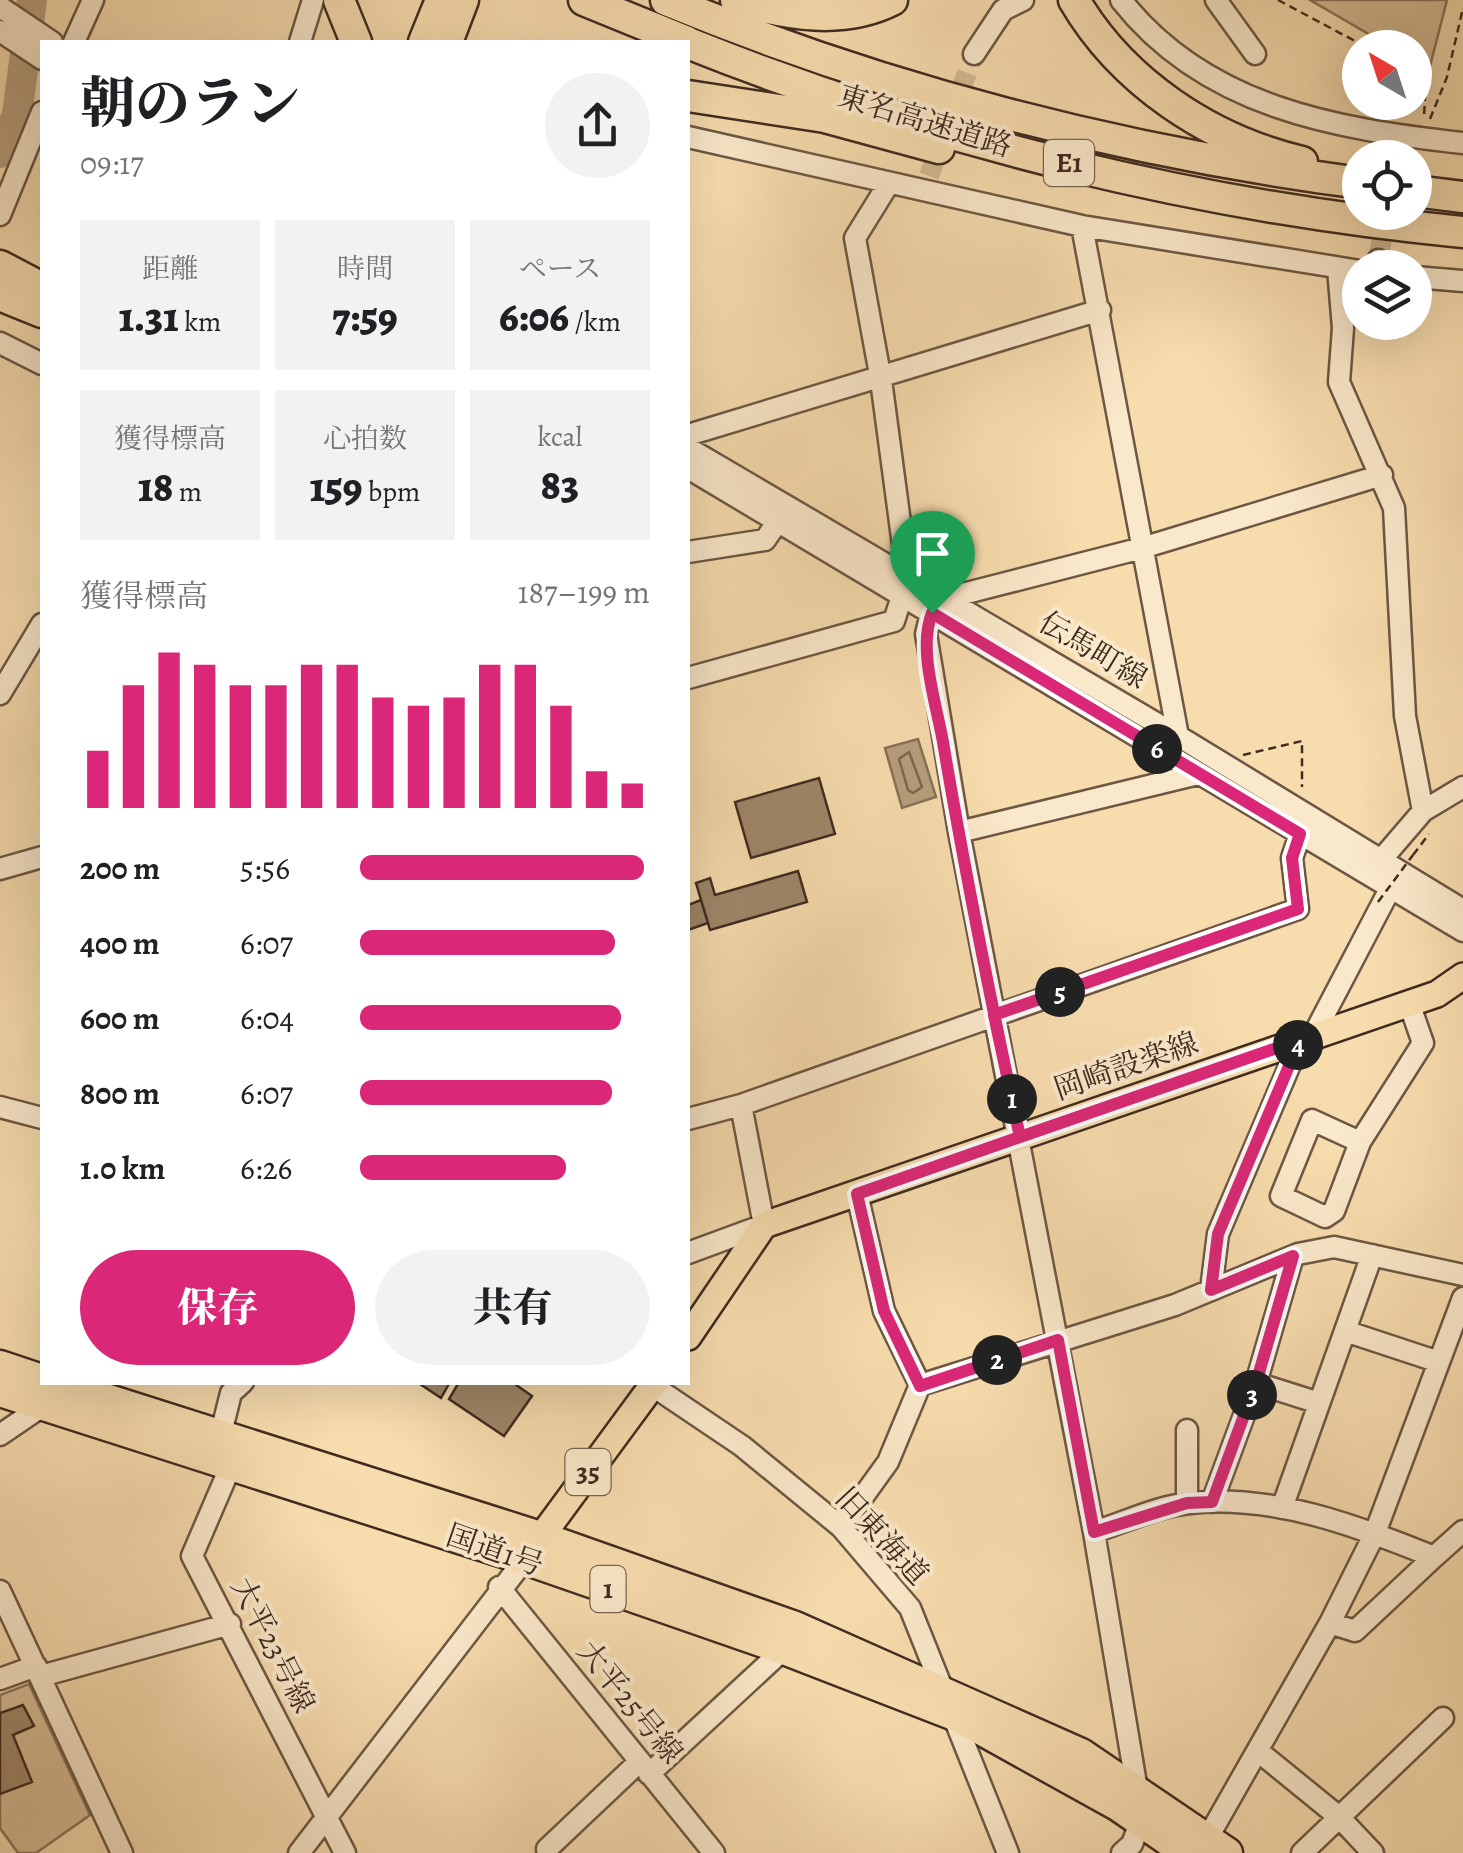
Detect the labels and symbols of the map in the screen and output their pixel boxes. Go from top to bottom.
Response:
north arrow [1342,30,1432,120]
street label: 東名高速道路 [833,76,1017,166]
road number: E1 [1044,140,1094,186]
pin [890,511,975,614]
street label: 伝馬町線 [1031,602,1155,698]
pin: 6 [1132,724,1182,774]
pin: 5 [1035,967,1085,1017]
pin: 4 [1273,1020,1323,1070]
street label: 岡崎設楽線 [1049,1023,1203,1109]
pin: 1 [987,1074,1037,1124]
pin: 2 [972,1335,1022,1385]
pin: 3 [1227,1370,1277,1420]
road number: 35 [566,1449,610,1495]
street label: 旧東海道 [826,1478,938,1594]
street label: 国道1号 [441,1515,549,1585]
road number: 1 [590,1566,626,1612]
street label: 大平23号線 [222,1571,324,1719]
street label: 大平25号線 [568,1632,692,1772]

